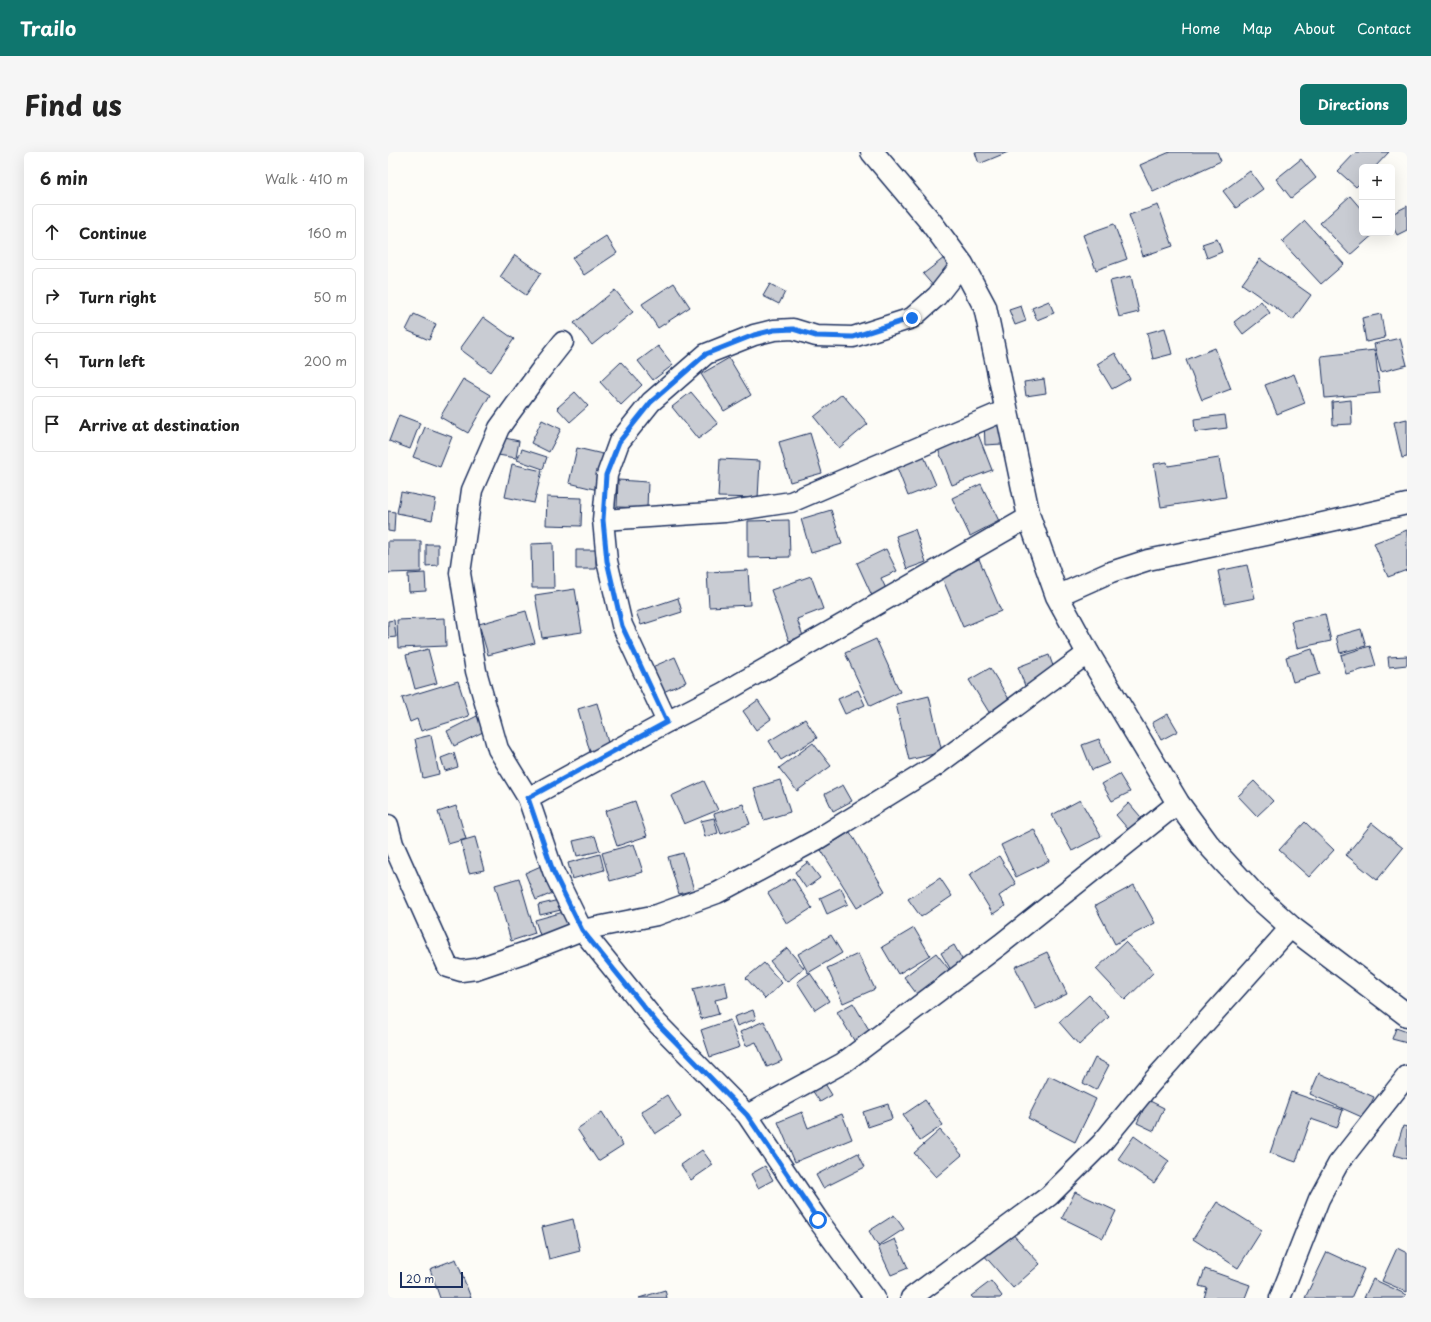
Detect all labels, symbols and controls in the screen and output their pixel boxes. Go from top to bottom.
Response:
text: Trailo [20,14,76,42]
text: Home [1181,18,1220,39]
text: Map [1242,18,1272,39]
text: About [1294,18,1335,39]
text: Contact [1357,18,1411,39]
text: Find us [24,83,122,126]
button: Directions [1300,84,1407,125]
map controls [1359,164,1395,236]
button: + [1359,164,1395,200]
text: 6 min [40,165,88,191]
text: Walk · 410 m [265,169,348,188]
button: − [1359,200,1395,236]
icon: ahead [41,221,63,243]
text: Continue [79,221,147,244]
text: 160 m [308,223,347,242]
icon: right [41,285,63,307]
text: Turn right [79,285,156,308]
text: 50 m [313,287,347,306]
route end [903,309,921,327]
icon: left [41,349,63,371]
text: Turn left [79,349,145,372]
text: 200 m [304,351,347,370]
icon: arrive [41,413,63,435]
text: Arrive at destination [79,413,240,436]
route start [809,1211,827,1229]
scale bar [400,1270,463,1289]
text: 20 m [406,1270,434,1287]

